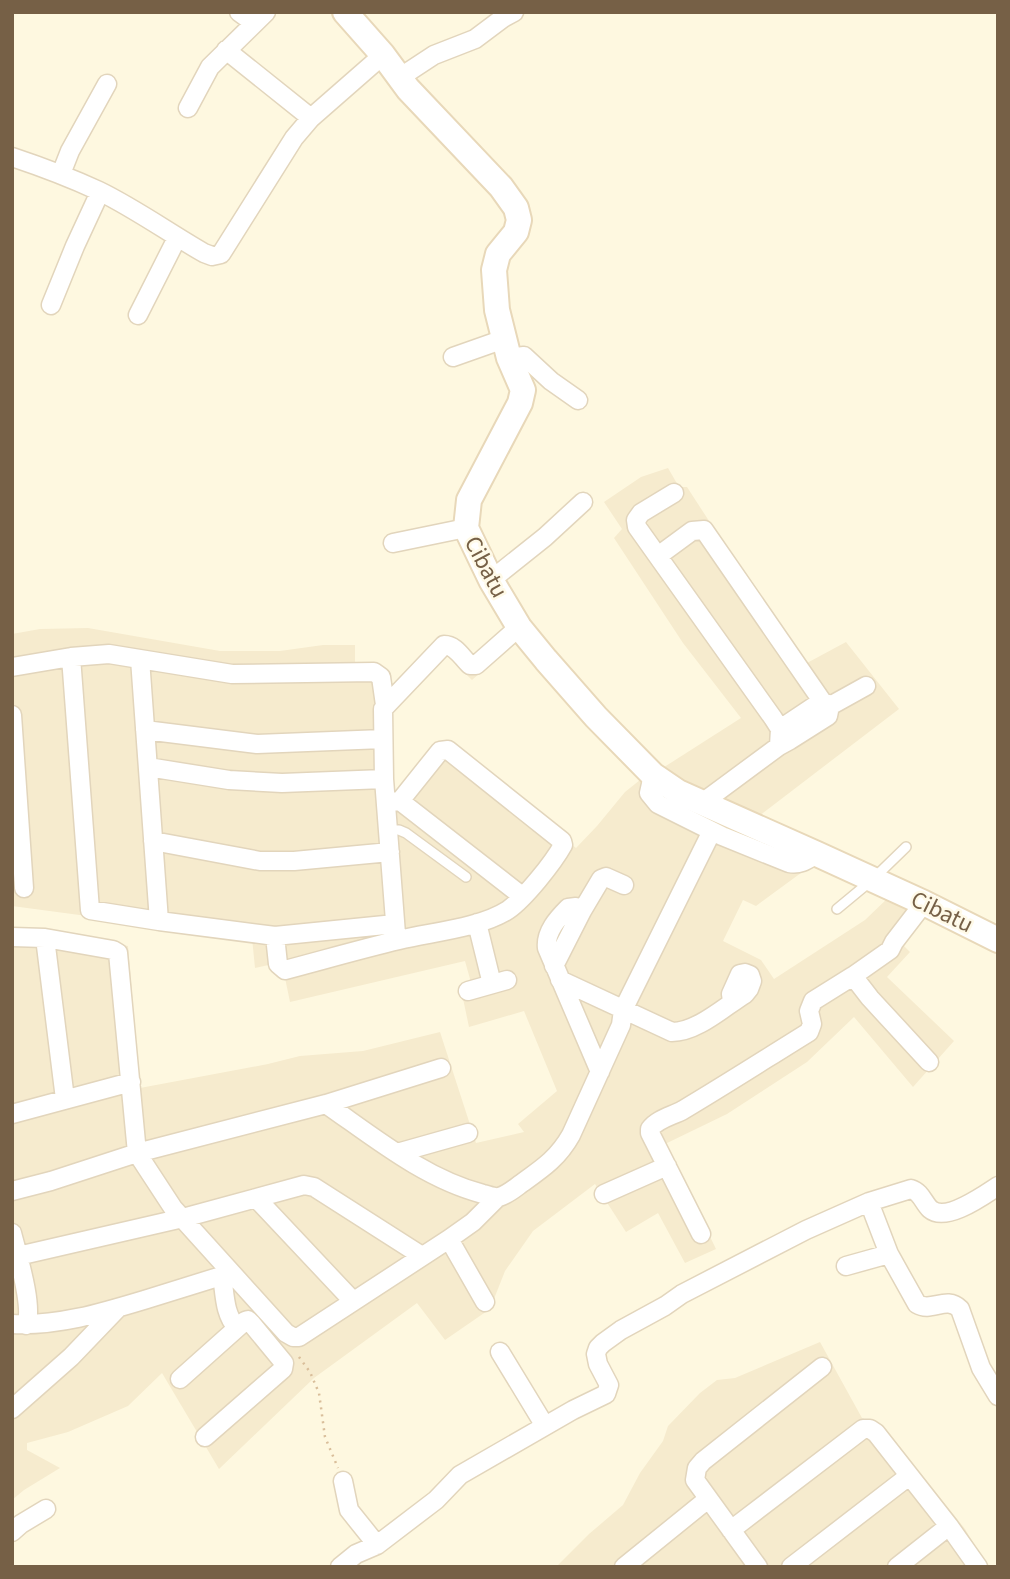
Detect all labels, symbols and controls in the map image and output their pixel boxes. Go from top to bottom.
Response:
street label: Cibatu [455,530,517,604]
street label: Cibatu [905,882,979,942]

